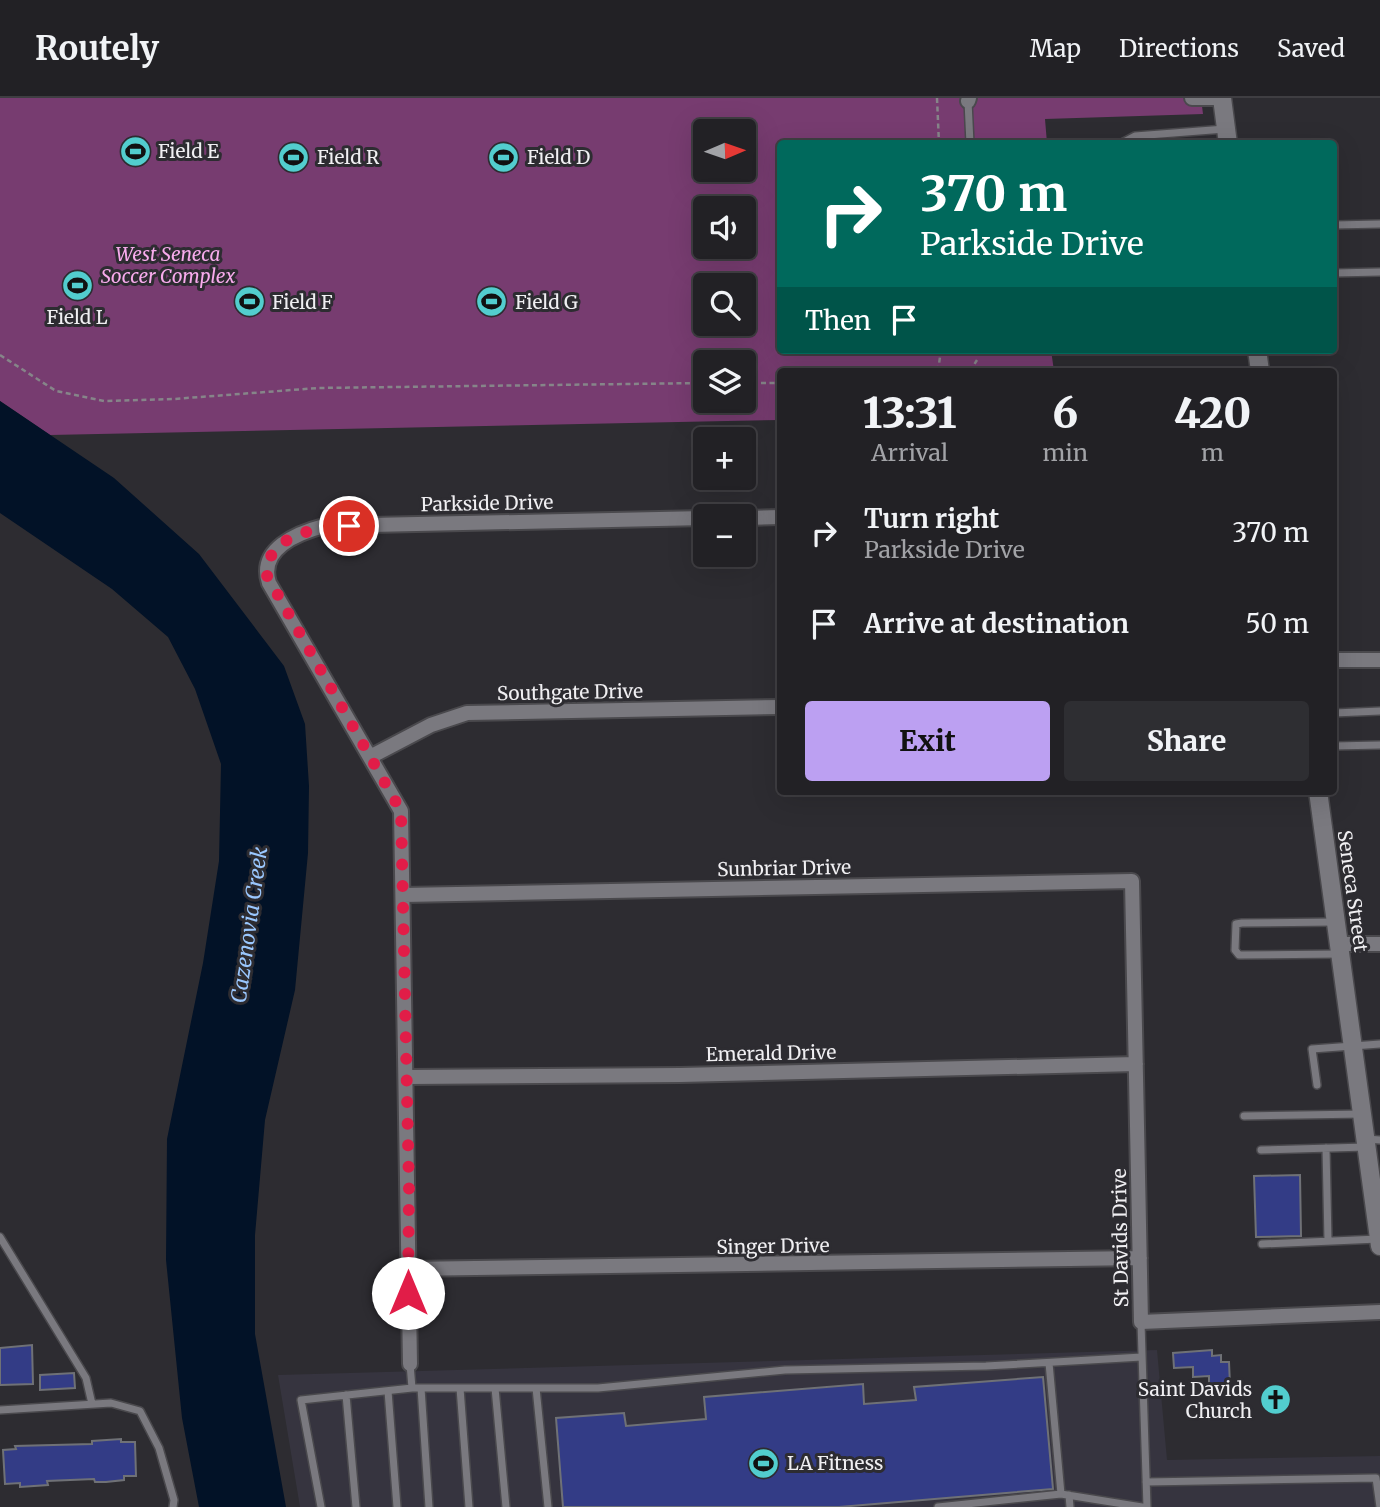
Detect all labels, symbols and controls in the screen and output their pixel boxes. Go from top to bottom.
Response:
text: Routely [35,28,159,69]
text: Map [1030,33,1081,64]
text: Directions [1119,33,1239,64]
text: Saved [1277,33,1345,64]
north arrow [693,119,756,182]
map controls [693,119,756,567]
sports icon: Field E [118,134,152,168]
place label: Field E [158,139,219,163]
sports icon: Field R [277,140,311,174]
sports icon: Field D [487,140,521,174]
place label: Field R [317,145,380,169]
place label: Field D [527,145,590,169]
text: 370 m [920,163,1067,224]
icon: right [805,168,896,259]
button: sound [693,196,756,259]
text: Parkside Drive [920,224,1144,264]
park label: West Seneca Soccer Complex [101,242,235,288]
sports icon: Field L [60,269,94,303]
button: search [693,273,756,336]
sports icon: Field F [232,285,266,319]
sports icon: Field G [475,285,509,319]
place label: Field F [272,290,333,314]
place label: Field G [515,290,578,314]
icon: arrive [885,301,923,339]
text: Then [805,304,871,337]
place label: Field L [47,305,108,329]
button: layers [693,350,756,413]
text: 13:31 [863,387,957,439]
text: 6 [1052,387,1078,439]
text: 420 [1174,387,1251,439]
button: + [693,427,756,490]
text: Arrival [871,438,948,467]
text: min [1042,438,1088,467]
text: m [1201,438,1224,467]
street label: Parkside Drive [420,490,554,516]
pin [319,496,379,556]
text: Turn right [864,502,999,535]
button: − [693,504,756,567]
icon: arrive [330,507,368,545]
icon: right [805,514,843,552]
text: 370 m [1232,516,1309,549]
text: Parkside Drive [864,535,1025,564]
icon: arrive [805,605,843,643]
text: Arrive at destination [864,607,1129,640]
text: 50 m [1245,607,1309,640]
street label: Southgate Drive [497,679,643,705]
button: Exit [805,701,1050,781]
button: Share [1064,701,1309,781]
street label: Seneca Street [1333,828,1374,954]
water label: Cazenovia Creek [225,845,273,1005]
street label: Sunbriar Drive [717,855,851,881]
street label: Emerald Drive [706,1040,837,1066]
street label: St Davids Drive [1107,1168,1133,1308]
street label: Singer Drive [716,1233,830,1259]
position arrow [371,1256,445,1330]
place label: Saint Davids Church [1138,1377,1252,1423]
church icon: Saint Davids Church [1258,1383,1292,1417]
sports icon: LA Fitness [747,1446,781,1480]
place label: LA Fitness [787,1451,883,1475]

